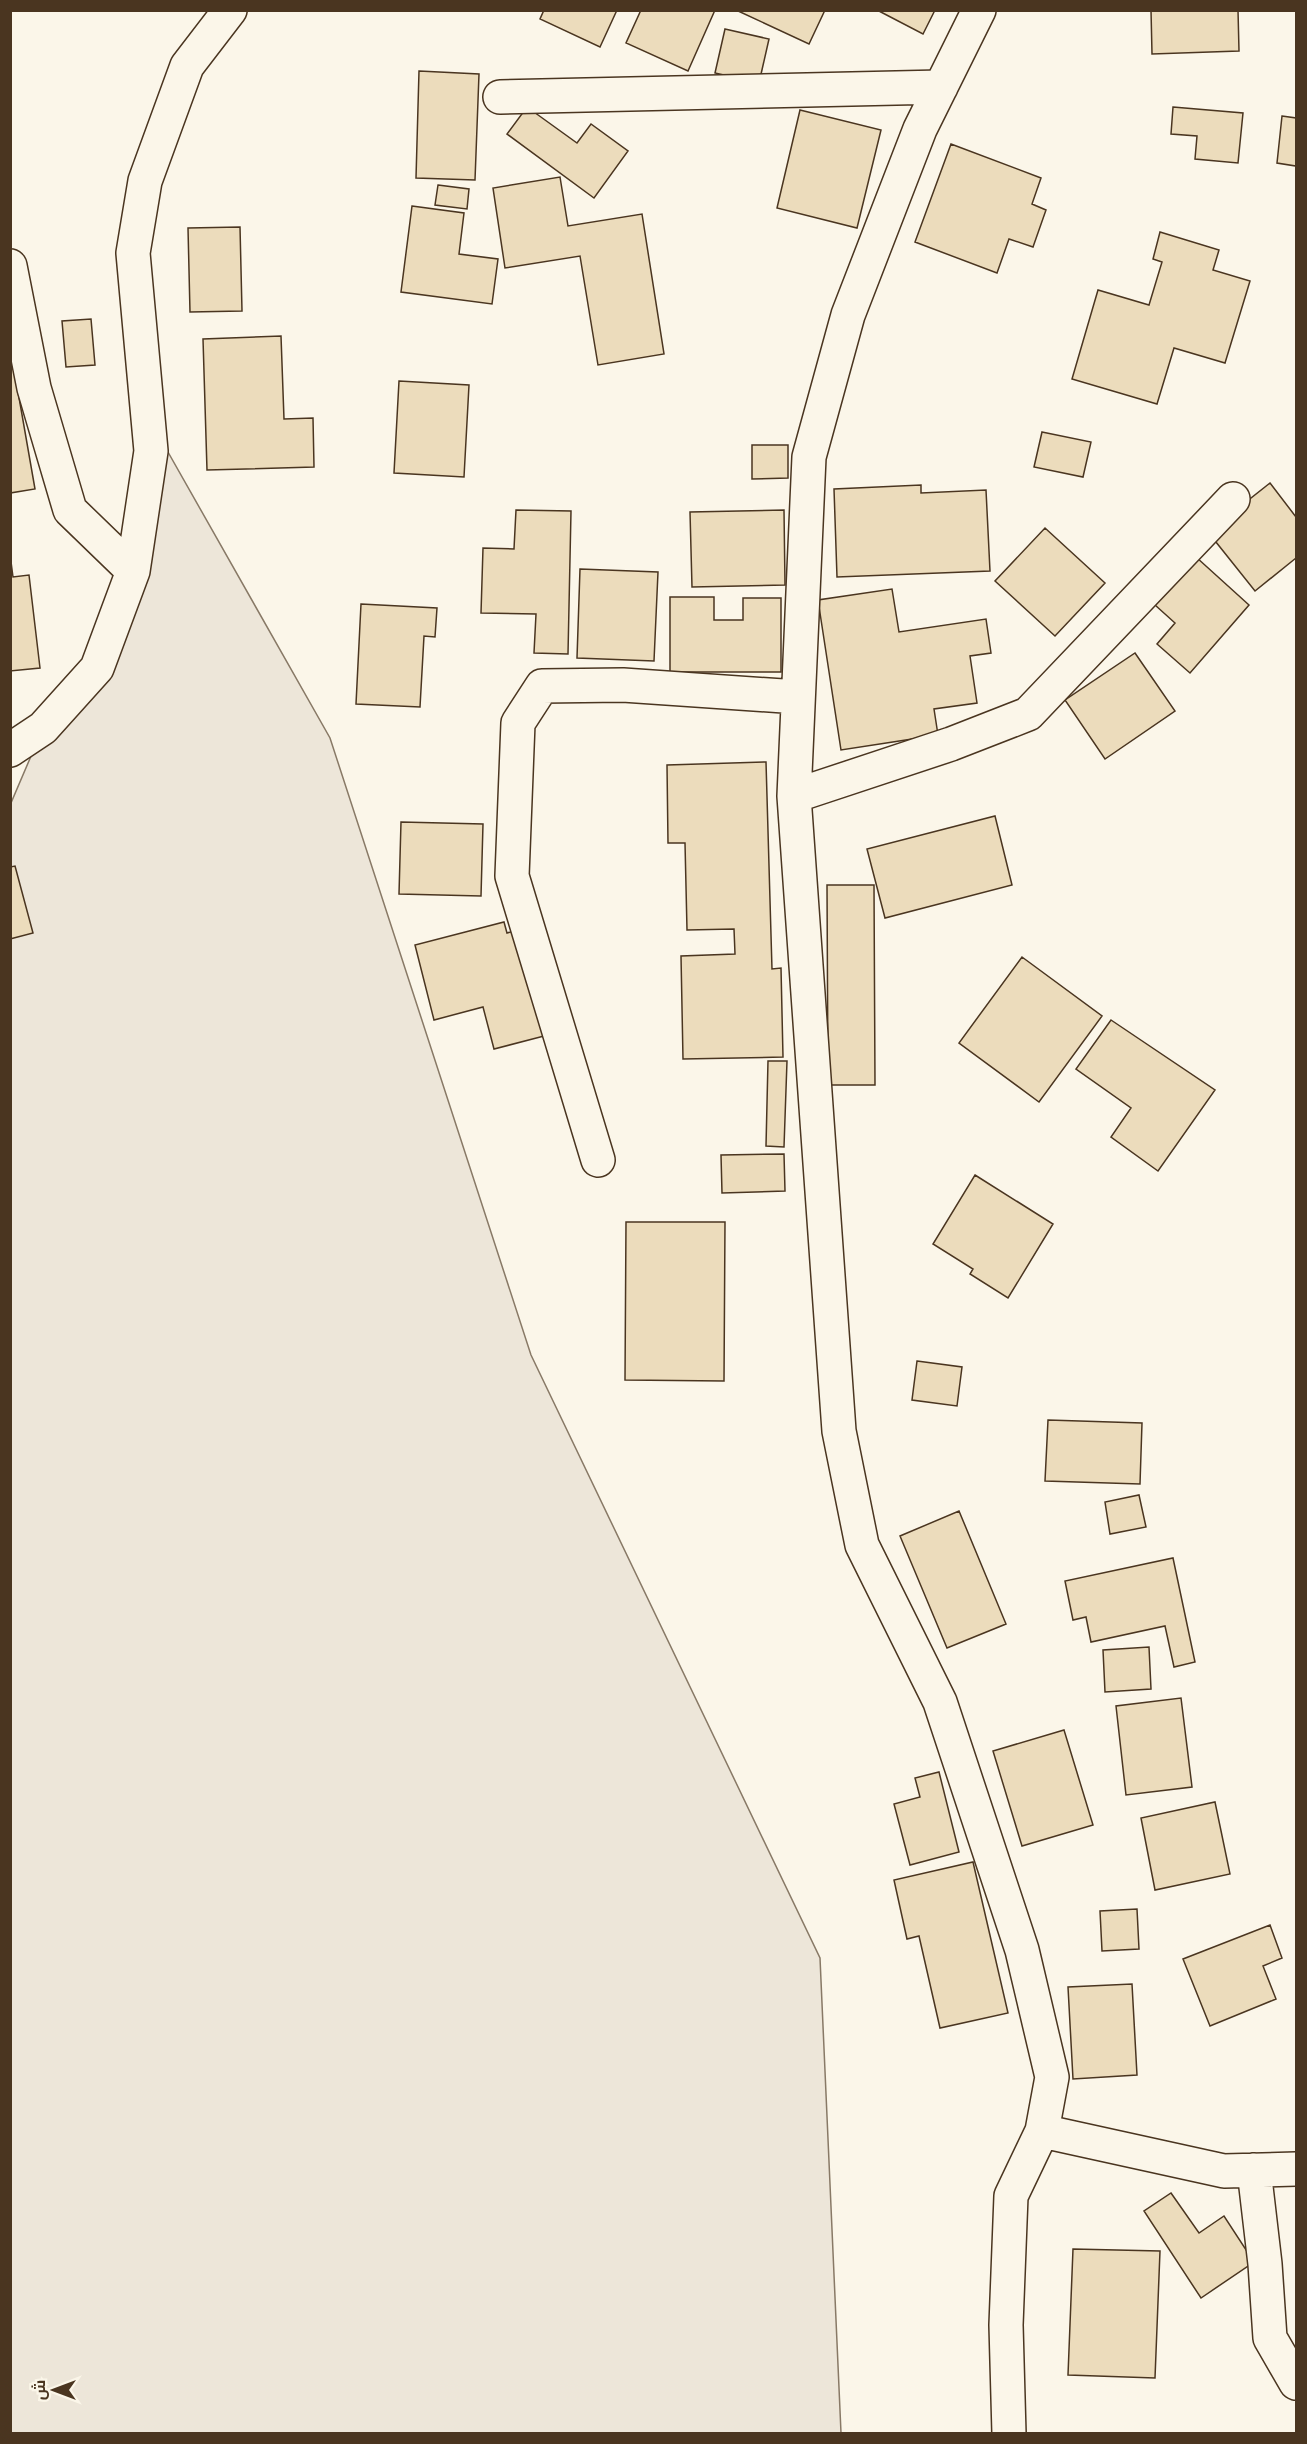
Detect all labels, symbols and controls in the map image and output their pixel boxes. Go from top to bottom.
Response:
north arrow [24,2360,84,2420]
text: ش [29,2380,49,2400]

